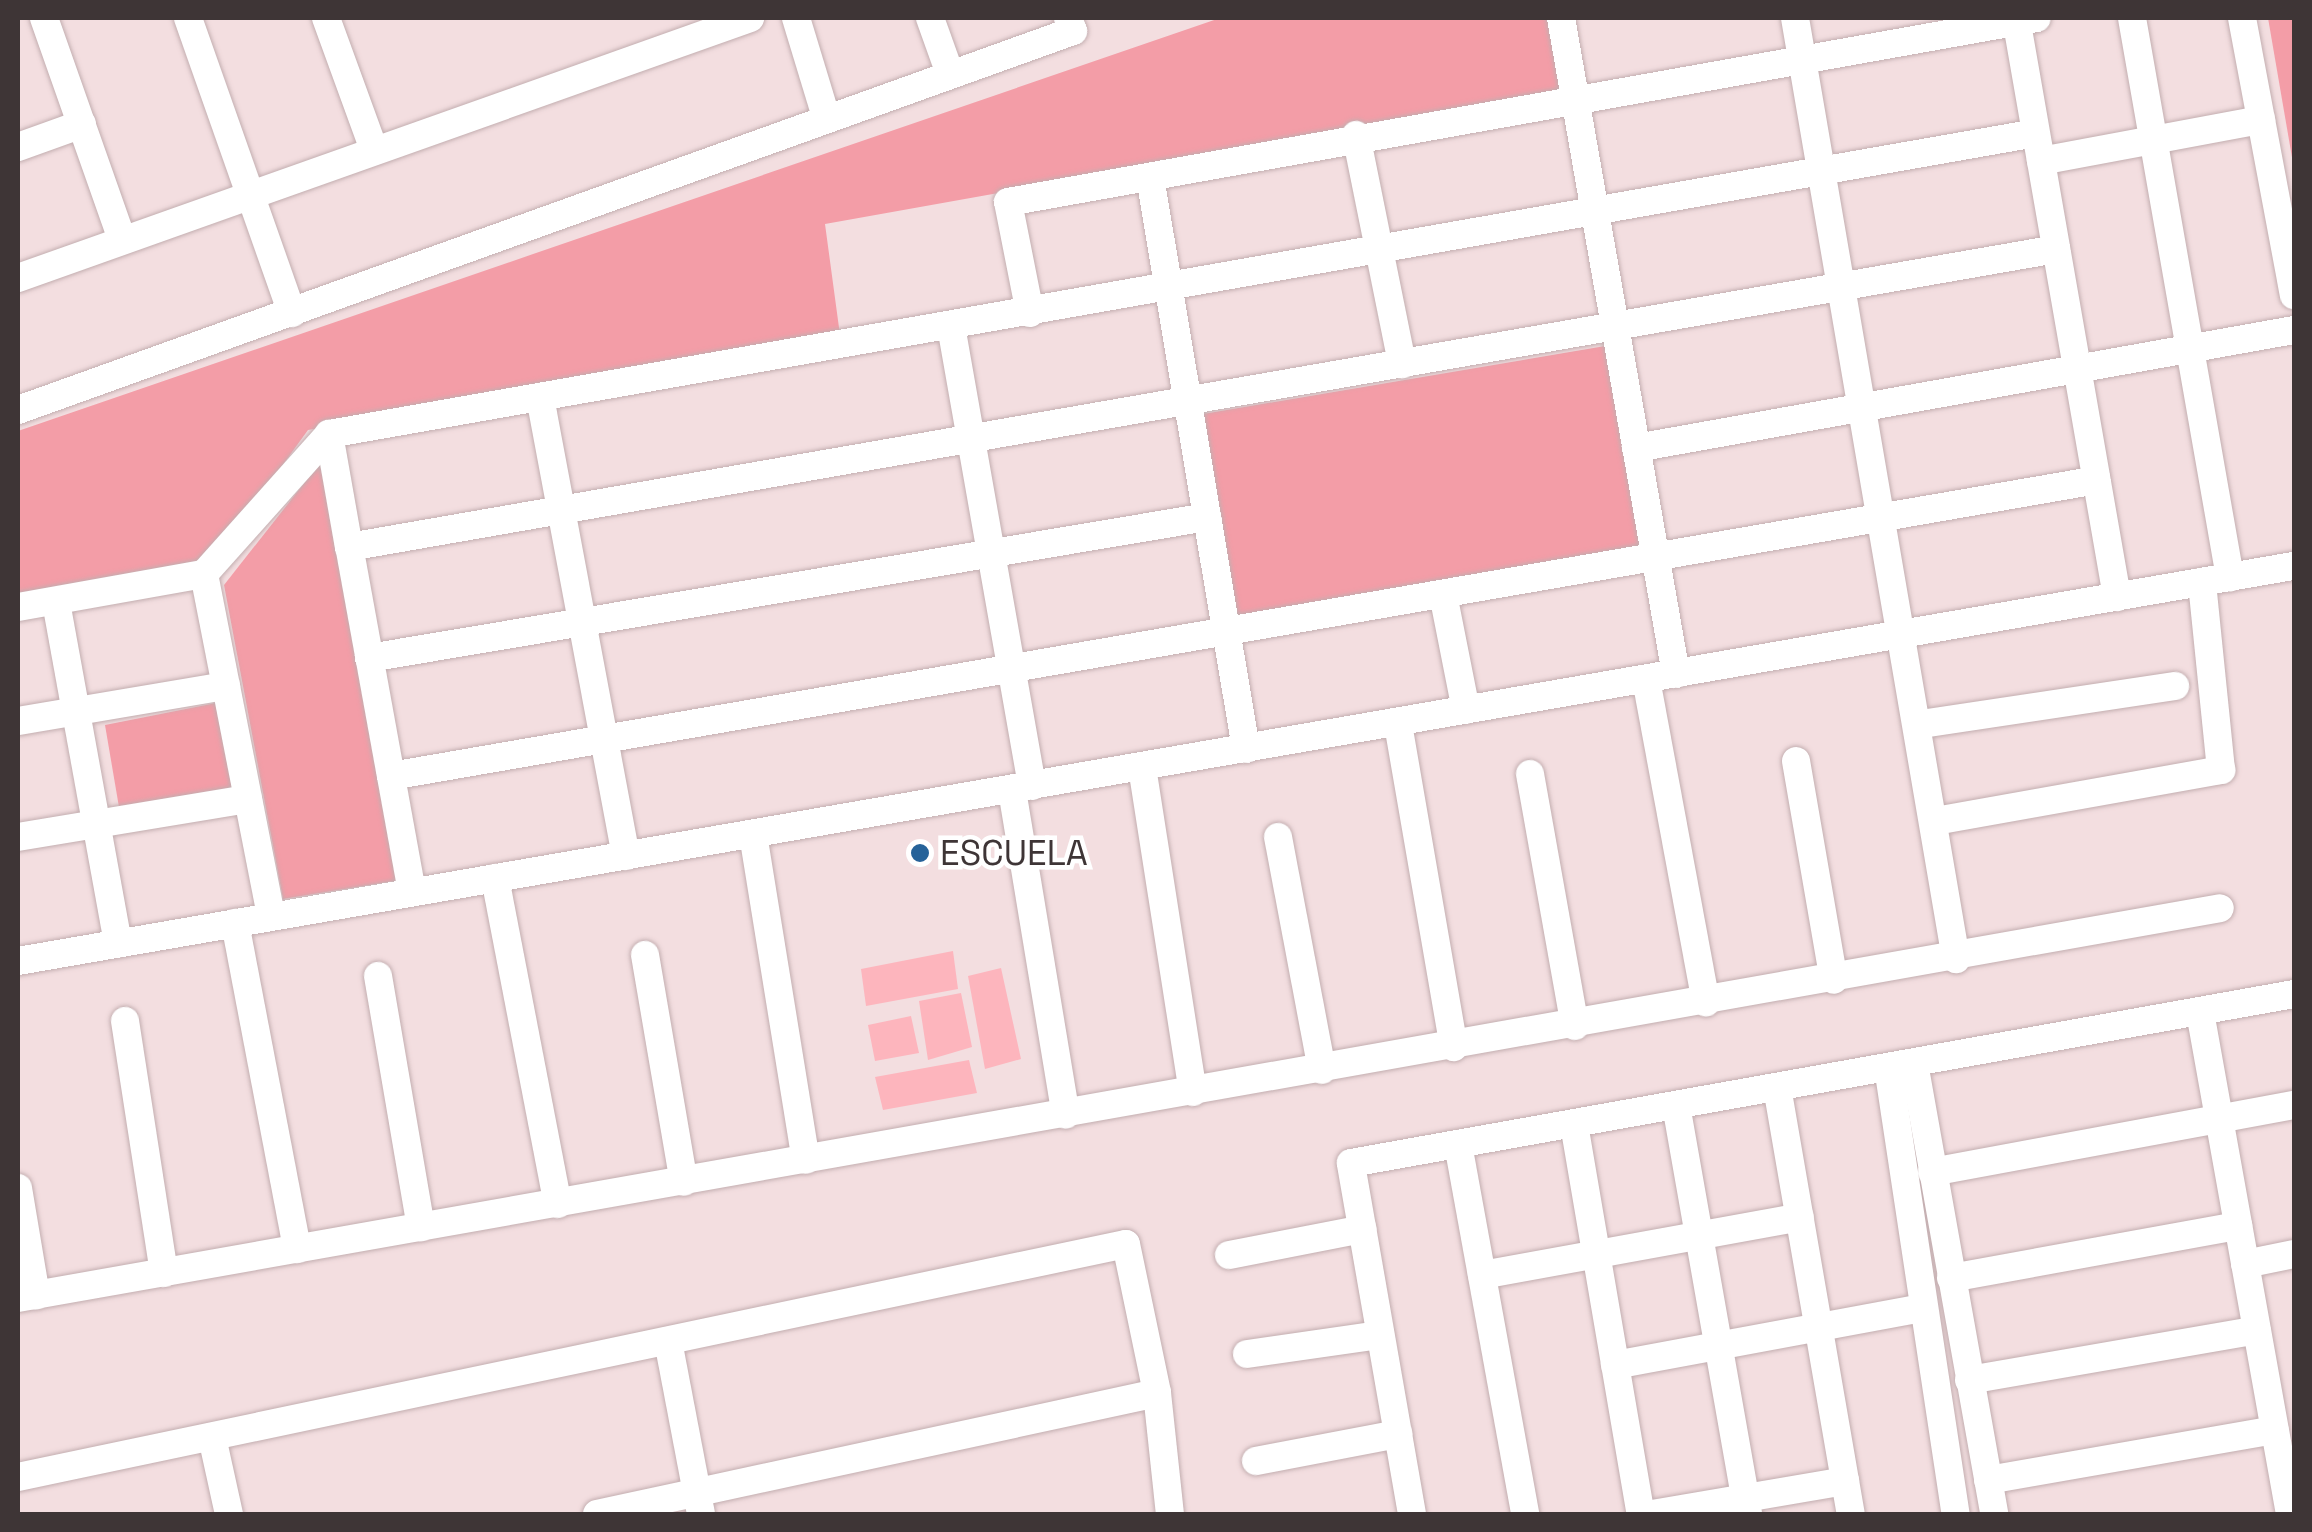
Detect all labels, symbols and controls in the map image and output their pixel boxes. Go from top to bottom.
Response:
place label: ESCUELA [940,832,1088,874]
marker: ESCUELA [909,842,931,864]

